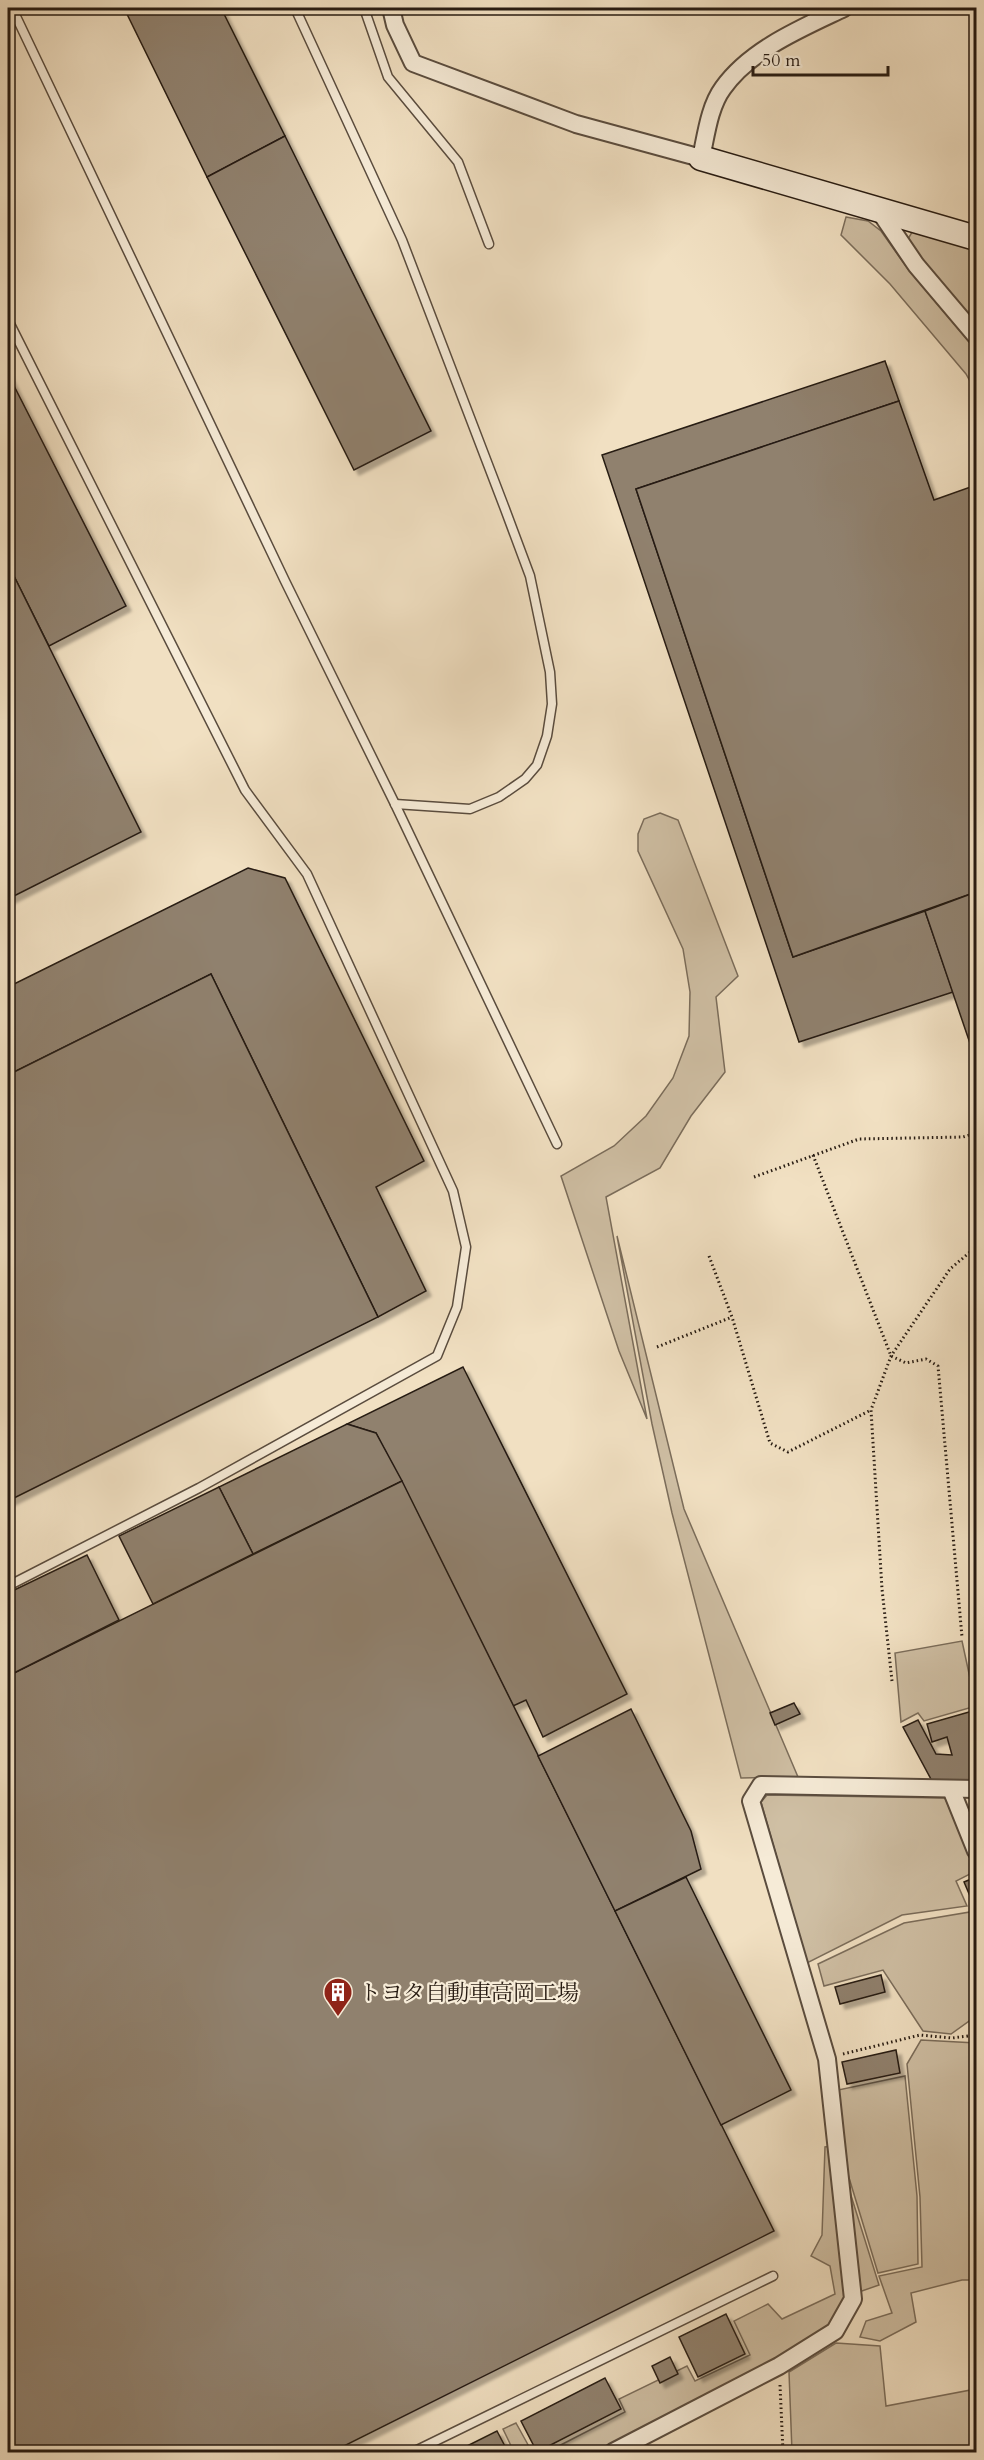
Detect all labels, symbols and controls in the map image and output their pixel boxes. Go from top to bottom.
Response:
scale bar [753,39,888,77]
text: 50 m [762,48,801,73]
building icon: トヨタ自動車高岡工場 [322,1976,354,2018]
place label: トヨタ自動車高岡工場 [359,1978,579,2008]

